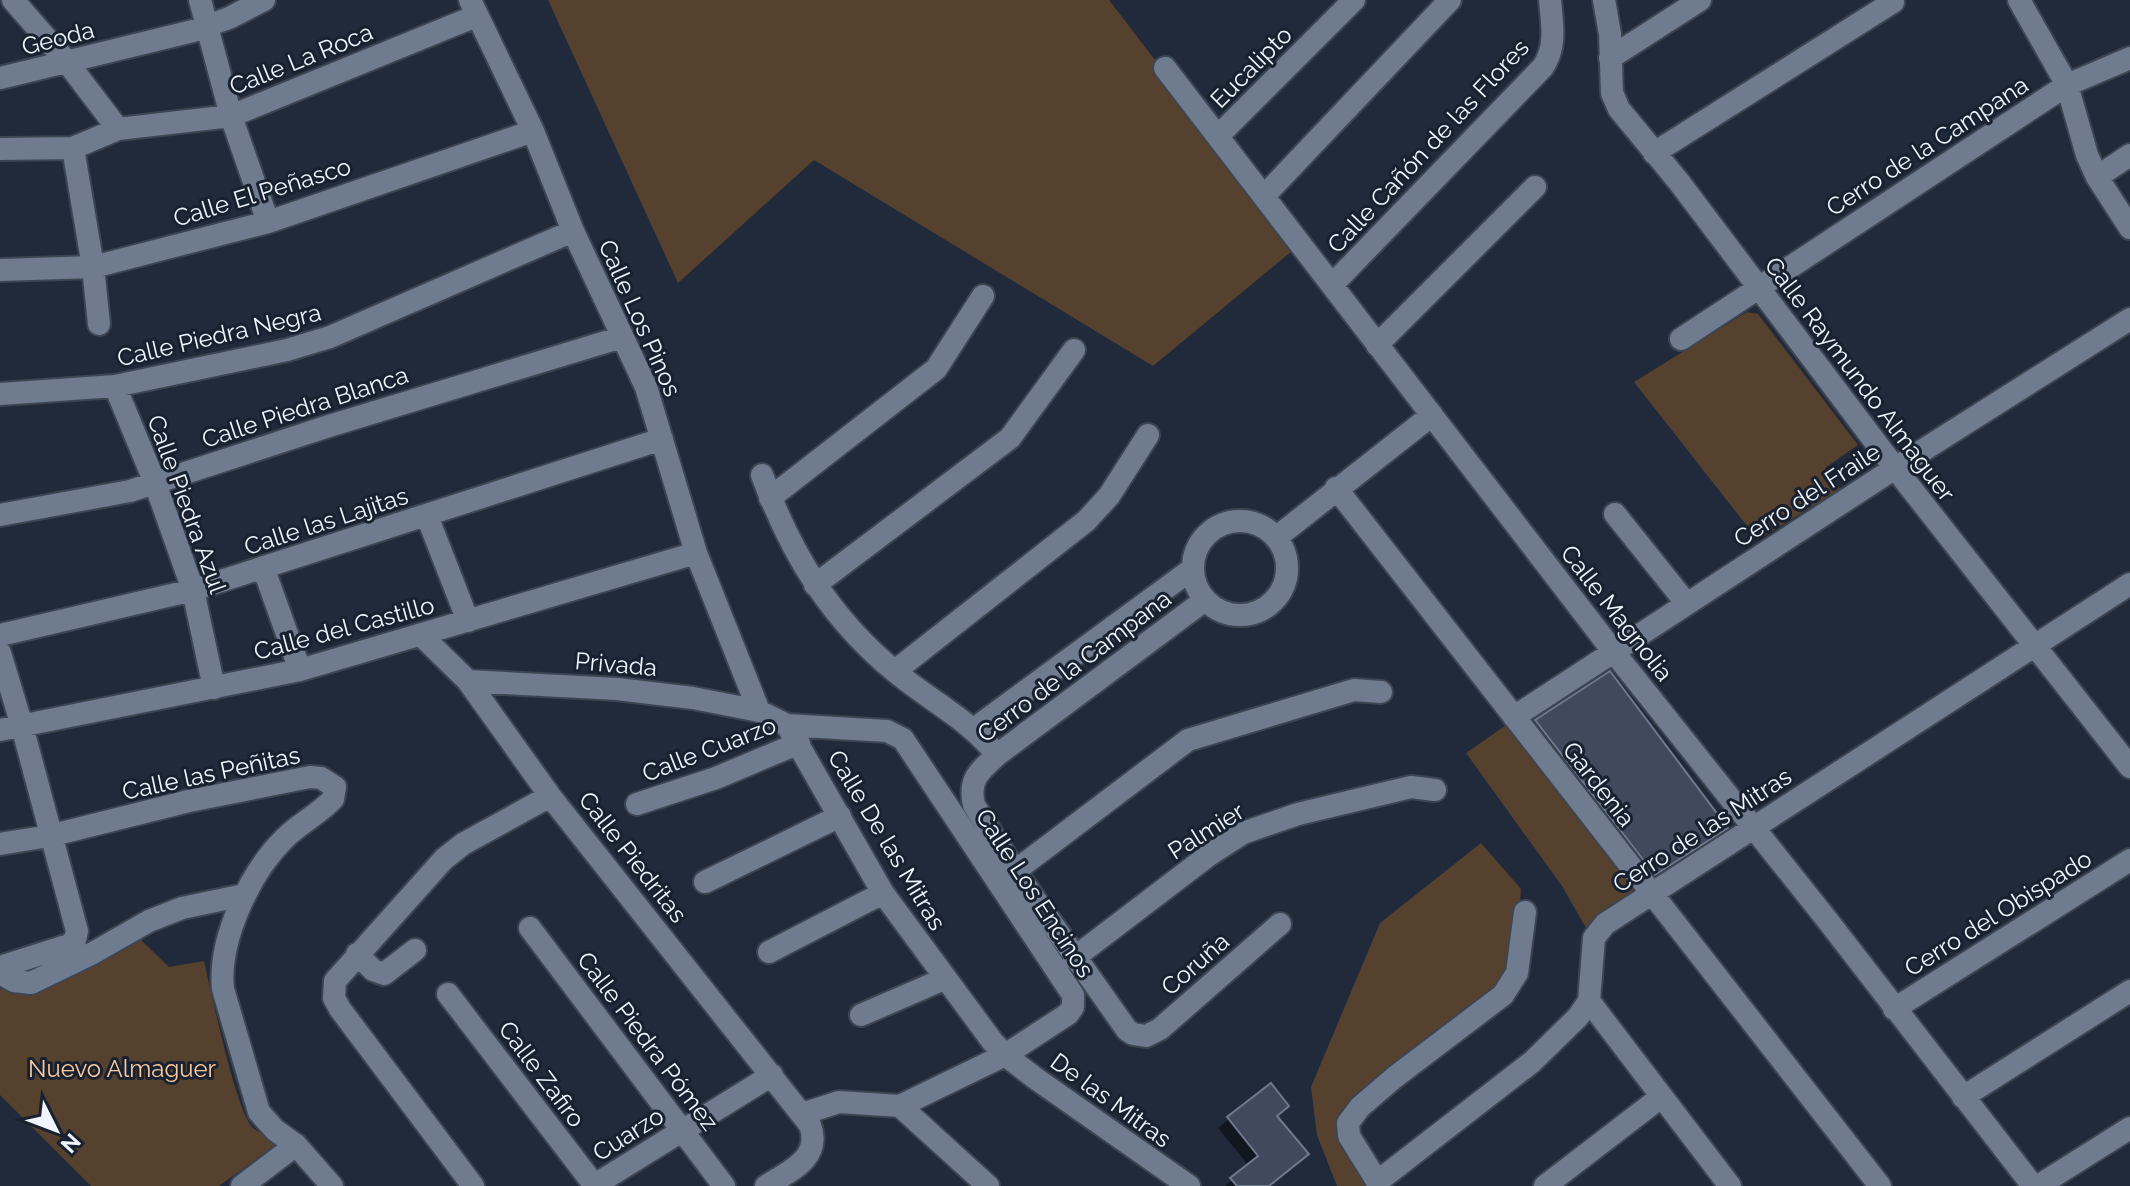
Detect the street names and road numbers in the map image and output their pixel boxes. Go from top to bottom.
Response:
street label: Geoda [19,15,97,61]
street label: Calle La Roca [225,17,377,101]
street label: Eucalipto [1204,20,1298,114]
street label: Calle Cañón de las Flores [1321,33,1535,259]
street label: Cerro de la Campana [1821,70,2033,222]
street label: Calle El Peñasco [170,151,354,233]
street label: Calle Los Pinos [592,235,688,401]
street label: Calle Raymundo Almaguer [1759,251,1962,507]
street label: Calle Piedra Negra [114,297,324,373]
street label: Calle Piedra Blanca [198,360,412,454]
street label: Calle Piedra Azul [141,411,233,598]
street label: Cerro del Fraile [1728,437,1886,553]
street label: Calle las Lajitas [240,481,412,561]
street label: Calle Magnolia [1555,539,1679,687]
street label: Cerro de la Campana [971,584,1177,748]
street label: Calle del Castillo [251,590,437,666]
street label: Privada [574,646,658,682]
street label: Calle Cuarzo [638,710,780,788]
street label: Gardenia [1557,736,1641,832]
street label: Calle las Peñitas [120,740,302,806]
street label: Calle De las Mitras [822,745,952,935]
street label: Cerro de las Mitras [1607,761,1797,899]
street label: Calle Piedritas [573,786,693,928]
street label: Palmier [1163,796,1250,866]
street label: Calle Los Encinos [970,803,1100,983]
street label: Cerro del Obispado [1899,844,2097,982]
street label: Coruña [1155,927,1235,1001]
street label: Calle Piedra Pómez [571,946,725,1136]
street label: Calle Zafiro [493,1015,591,1133]
street label: De las Mitras [1045,1047,1177,1153]
street label: Cuarzo [587,1101,669,1167]

